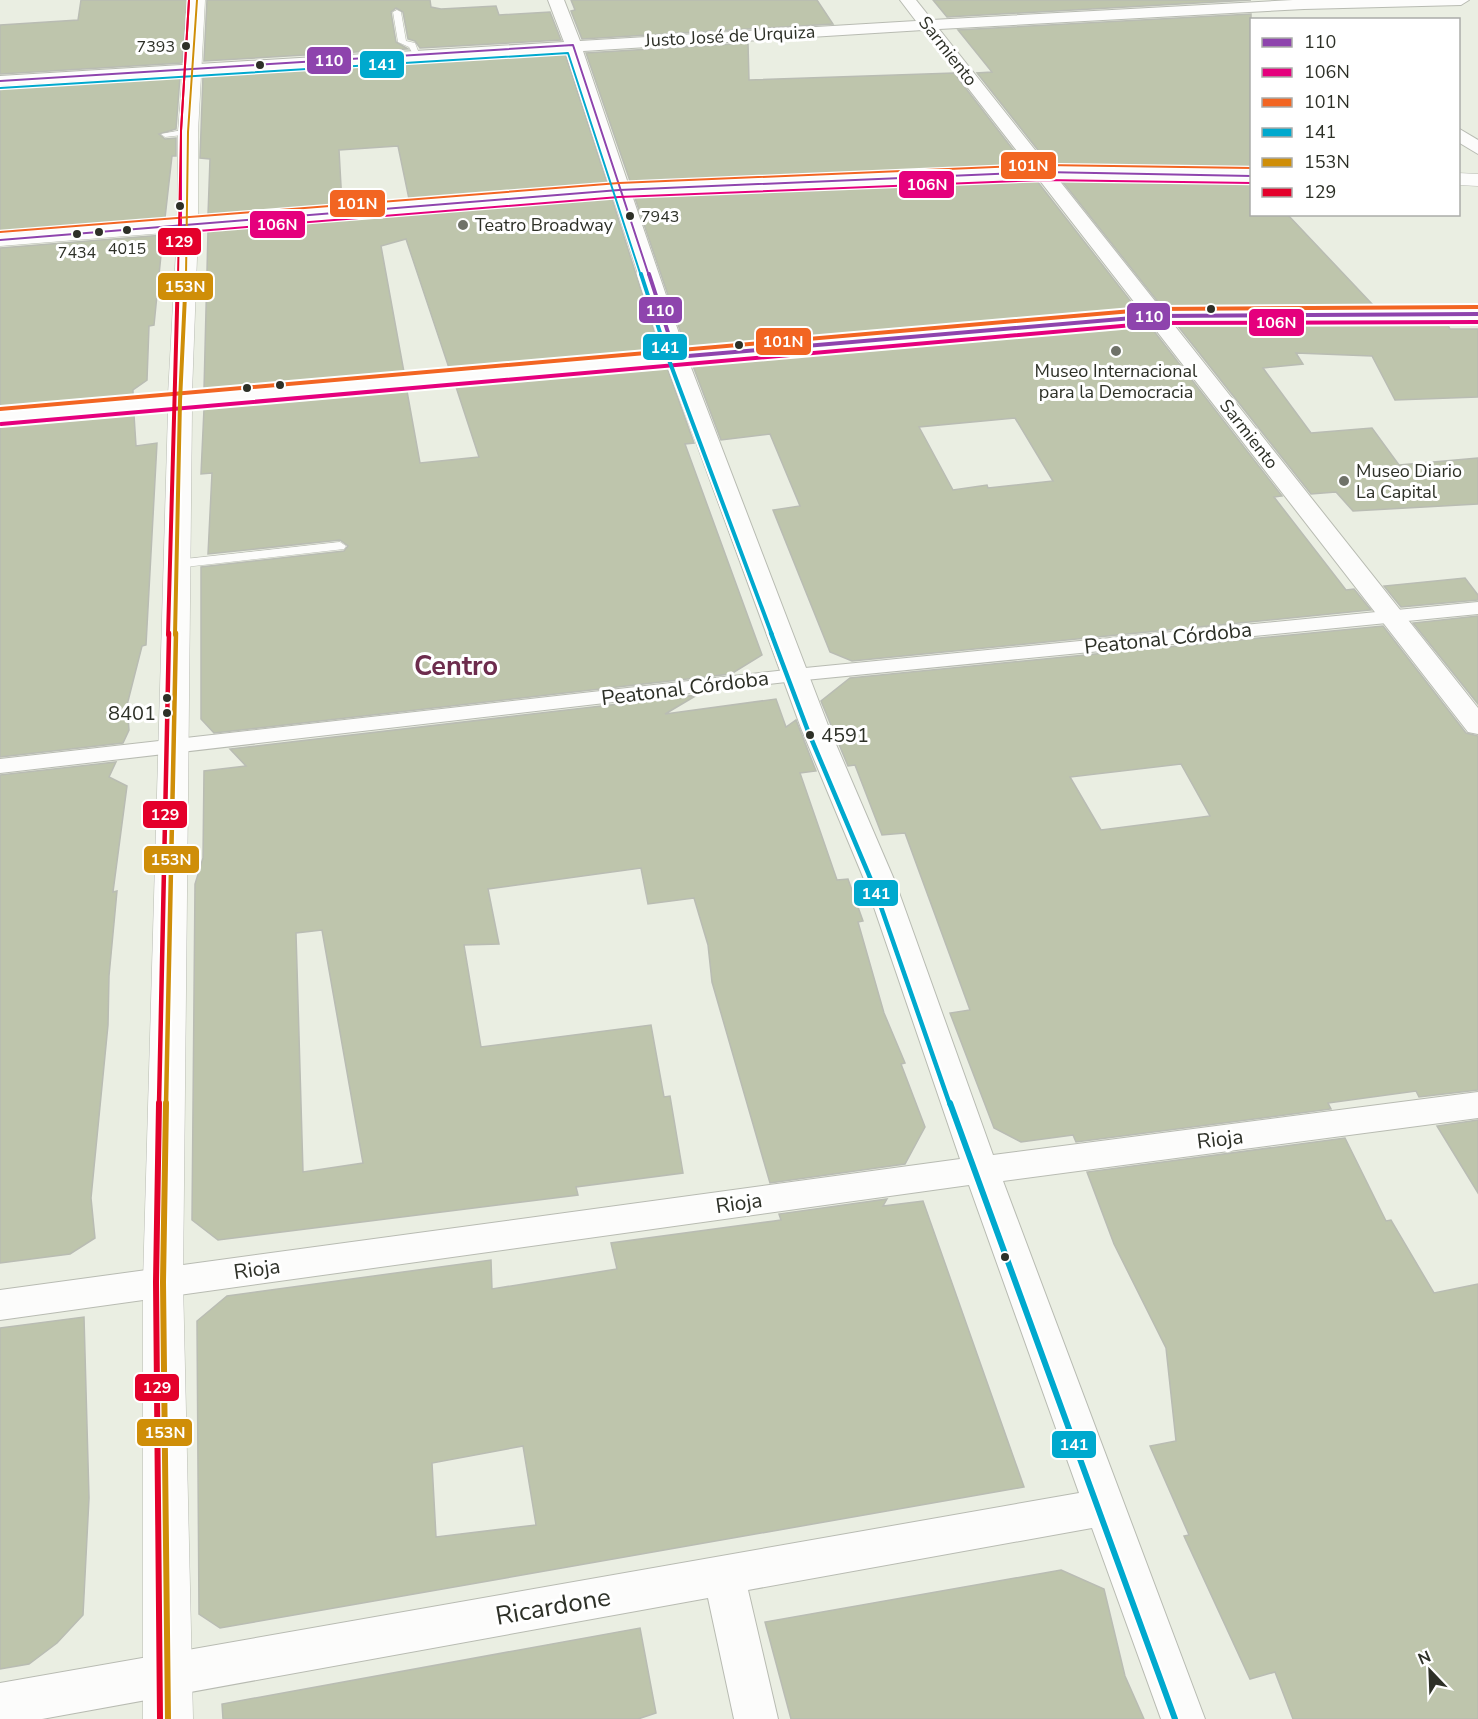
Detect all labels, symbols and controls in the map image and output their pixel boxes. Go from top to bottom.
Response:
street label: Sarmiento [913,11,983,91]
legend [1250,18,1460,216]
street label: Justo José de Urquiza [643,20,816,53]
text: 110 [1304,30,1336,54]
place label: 7393 [137,36,175,58]
marker: 7393 [180,40,192,52]
line badge: 110 [306,46,352,75]
text: 110 [315,50,343,72]
line badge: 141 [359,50,405,79]
text: 141 [368,54,396,76]
unlabelled marker [254,59,266,71]
text: 106N [1304,60,1350,84]
text: 101N [1304,90,1350,114]
text: 141 [1304,120,1336,144]
text: 153N [1304,150,1350,174]
line badge: 101N [1000,151,1057,180]
text: 101N [1008,155,1048,177]
line badge: 106N [898,170,955,199]
text: 106N [907,174,947,196]
text: 129 [1304,180,1336,204]
line badge: 101N [329,189,386,218]
text: 101N [337,193,377,215]
unlabelled marker [174,200,186,212]
place label: 7943 [641,206,679,228]
line badge: 106N [249,210,306,239]
marker: 7943 [624,210,636,222]
place label: Teatro Broadway [475,213,614,237]
text: 106N [257,214,297,236]
marker: Teatro Broadway [456,218,470,232]
marker: 4015 [121,224,133,236]
unlabelled marker [93,226,105,238]
line badge: 129 [157,227,202,256]
marker: 7434 [71,228,83,240]
text: 129 [165,231,193,253]
place label: 4015 [108,238,146,260]
place label: 7434 [58,242,97,264]
line badge: 153N [157,272,214,301]
text: 153N [165,276,205,298]
line badge: 110 [638,296,683,324]
text: 110 [646,300,674,322]
line badge: 110 [1126,302,1171,331]
unlabelled marker [1205,303,1217,315]
text: 110 [1135,306,1163,328]
line badge: 106N [1248,308,1305,337]
text: 106N [1256,312,1296,334]
line badge: 101N [755,327,812,356]
text: 101N [763,331,803,353]
line badge: 141 [642,333,688,361]
text: 141 [651,337,679,359]
unlabelled marker [733,339,745,351]
marker: Museo Internacional para la Democracia [1109,344,1123,358]
place label: Museo Internacional para la Democracia [1035,359,1198,404]
unlabelled marker [274,379,286,391]
unlabelled marker [241,382,253,394]
street label: Sarmiento [1214,394,1284,474]
place label: Museo Diario La Capital [1356,459,1462,504]
marker: Museo Diario La Capital [1337,474,1351,488]
street label: Peatonal Córdoba [1083,615,1253,661]
district label: Centro [414,648,498,685]
street label: Peatonal Córdoba [600,664,770,712]
unlabelled marker [161,692,173,704]
place label: 8401 [108,700,156,727]
marker: 8401 [161,707,173,719]
place label: 4591 [821,722,869,749]
marker: 4591 [804,729,816,741]
line badge: 129 [142,800,188,829]
text: 129 [151,804,179,826]
line badge: 153N [143,845,200,874]
text: 153N [151,849,191,871]
line badge: 141 [853,879,899,907]
text: 141 [862,883,890,905]
street label: Rioja [1195,1122,1245,1156]
street label: Rioja [714,1186,764,1220]
unlabelled marker [999,1251,1011,1263]
street label: Rioja [232,1252,282,1286]
line badge: 129 [134,1373,180,1402]
text: 129 [143,1377,171,1399]
line badge: 153N [136,1418,193,1447]
text: 153N [145,1422,185,1444]
line badge: 141 [1051,1430,1097,1459]
text: 141 [1060,1434,1088,1456]
street label: Ricardone [493,1579,613,1634]
north arrow [1400,1641,1460,1701]
text: N [1415,1646,1434,1671]

